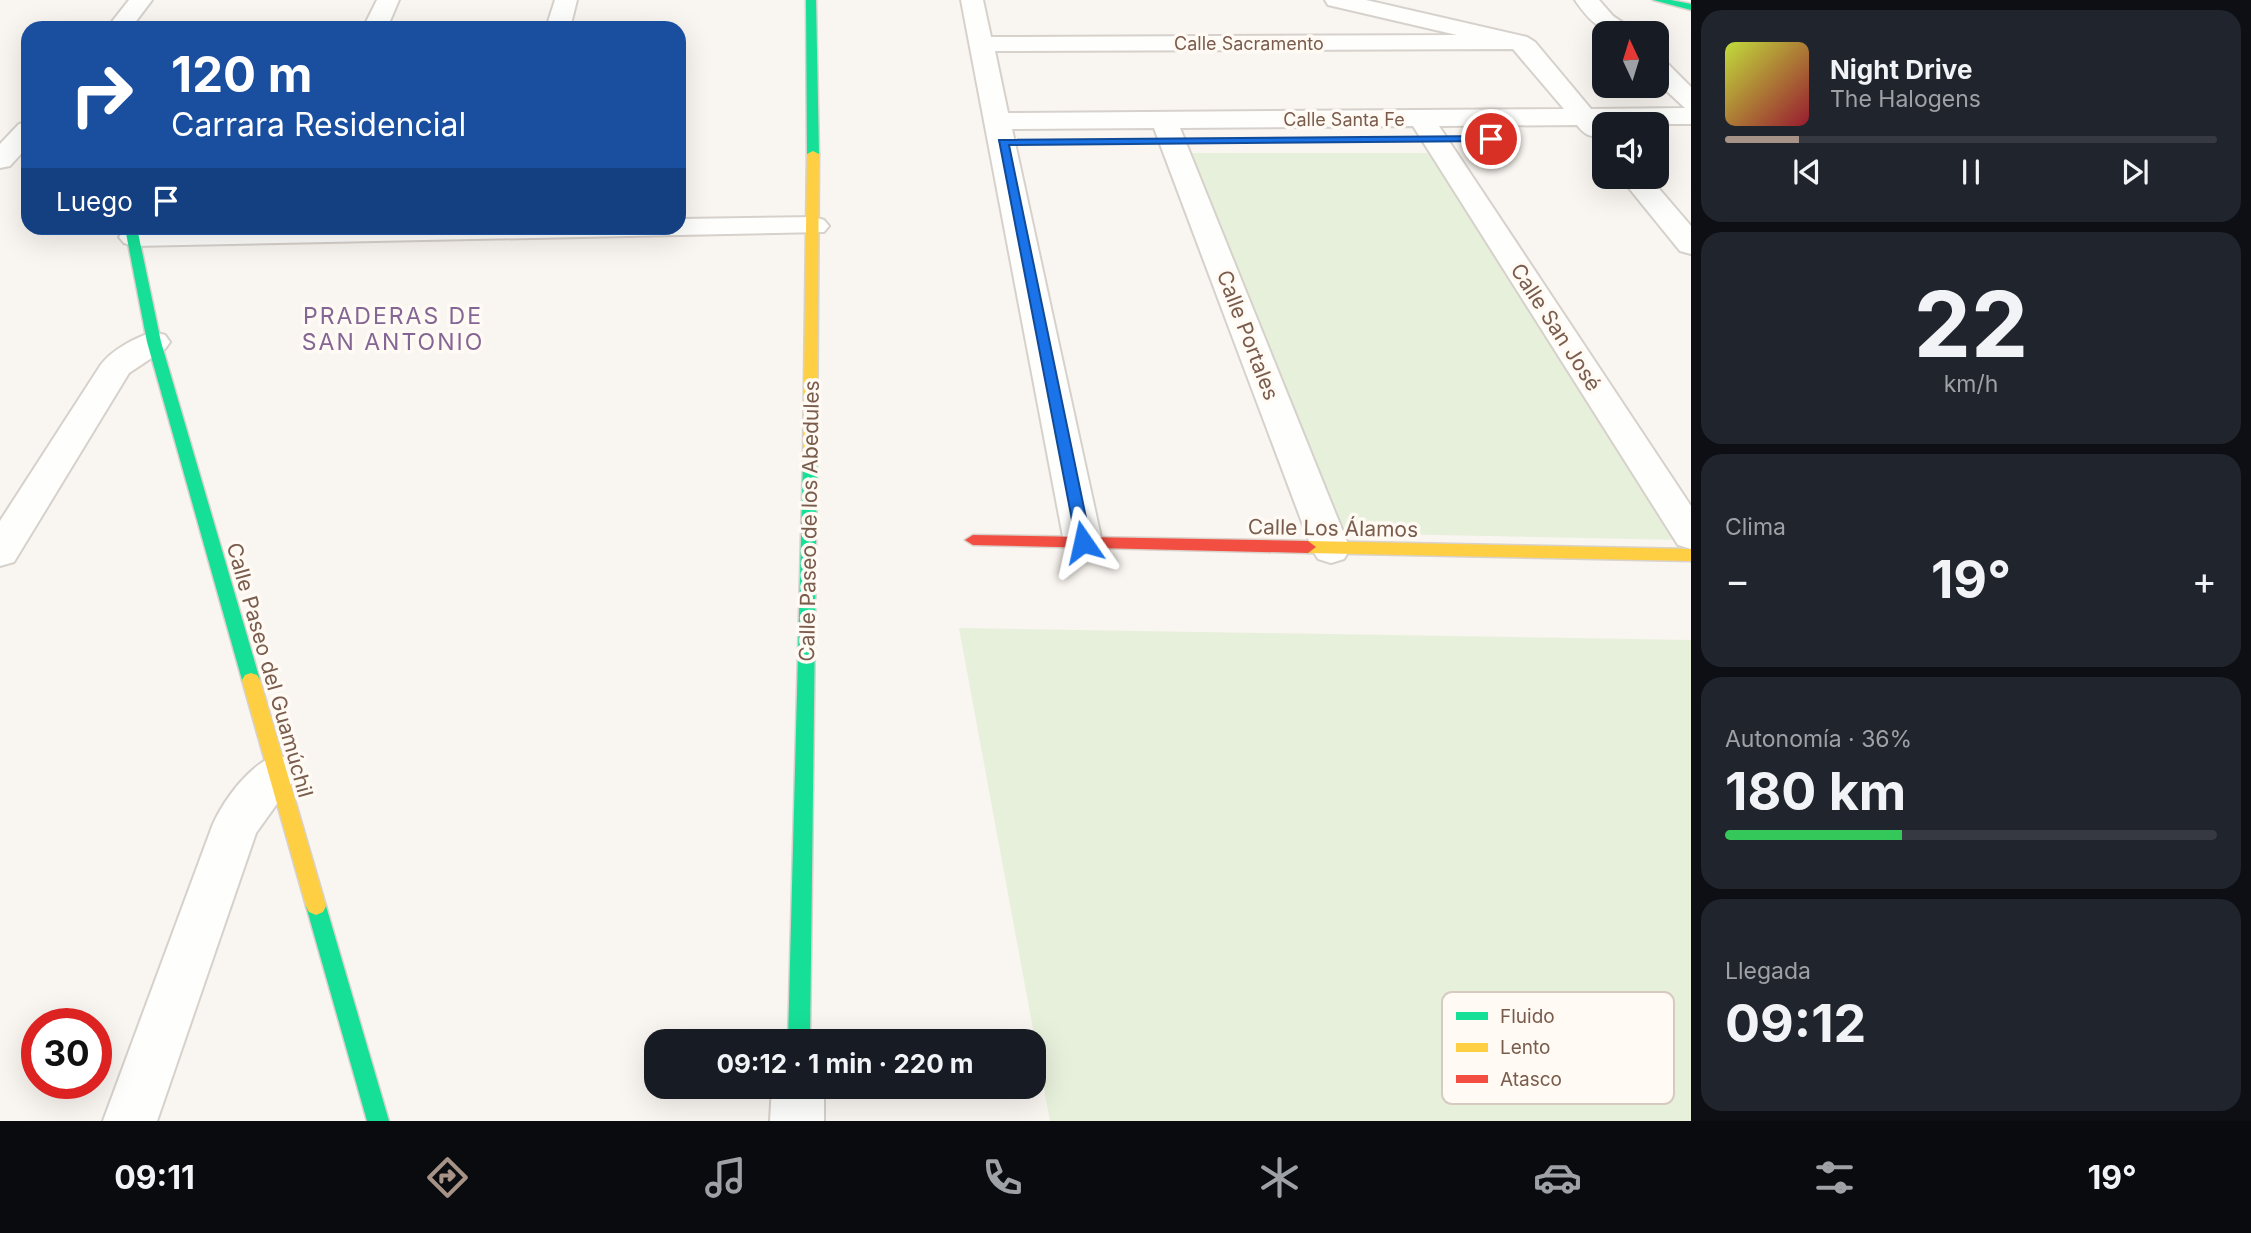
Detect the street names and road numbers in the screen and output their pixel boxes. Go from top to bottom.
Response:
street label: Calle Sacramento [1174,33,1324,54]
street label: Calle Santa Fe [1283,109,1405,130]
street label: Calle San José [1505,259,1607,395]
street label: Calle Portales [1212,267,1284,403]
street label: Calle Paseo de los Abedules [794,380,824,662]
street label: Calle Los Álamos [1248,513,1418,542]
street label: Calle Paseo del Guamúchil [222,540,318,800]

